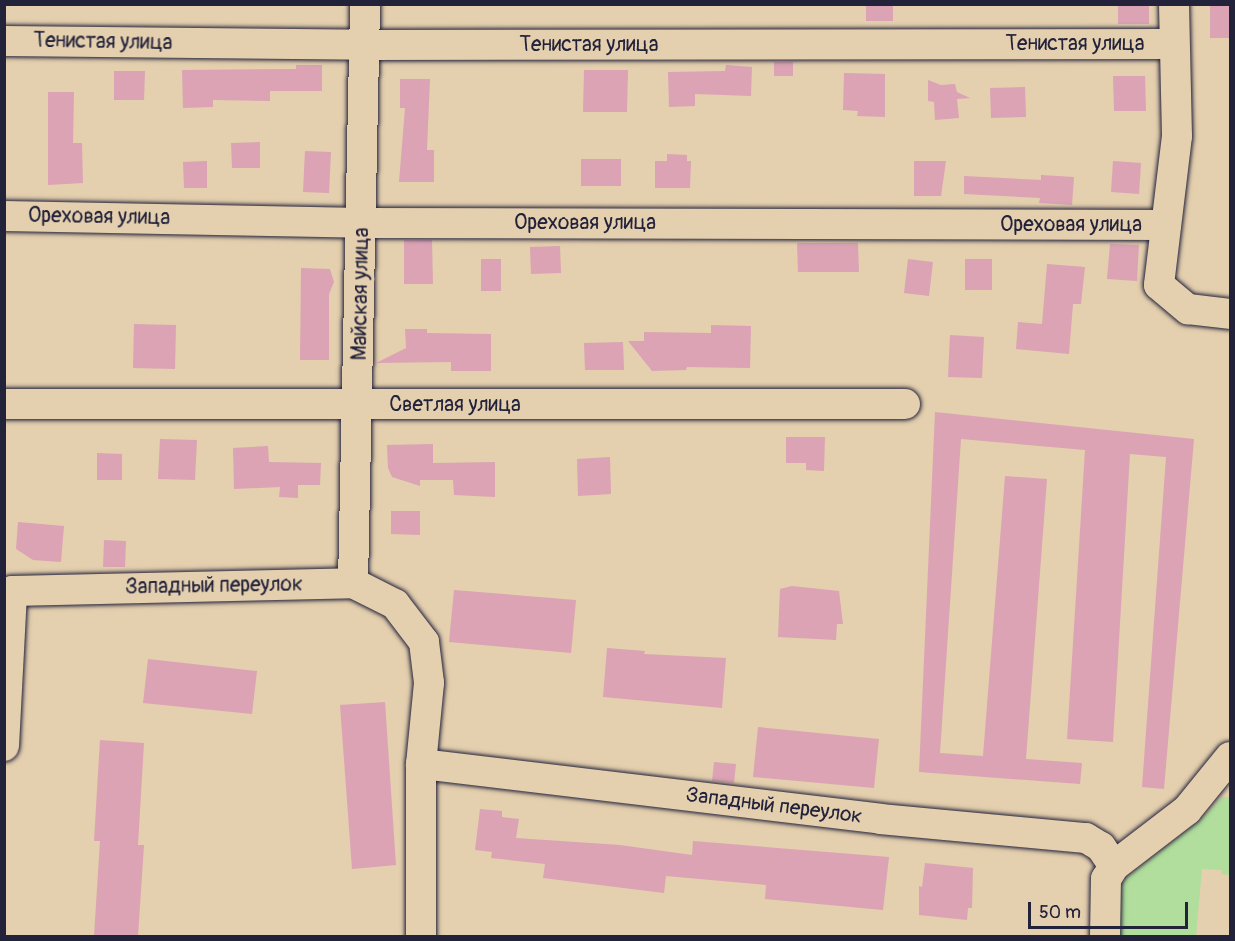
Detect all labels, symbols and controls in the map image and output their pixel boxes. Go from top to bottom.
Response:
street label: Тенистая улица [33,28,173,56]
street label: Тенистая улица [1005,31,1145,57]
street label: Тенистая улица [519,32,659,58]
street label: Ореховая улица [28,203,170,231]
street label: Ореховая улица [514,210,656,236]
street label: Ореховая улица [1000,212,1142,238]
street label: Майская улица [347,227,375,361]
street label: Светлая улица [389,392,521,418]
street label: Западный переулок [125,572,303,600]
street label: Западный переулок [684,783,864,829]
scale bar [1031,890,1192,928]
text: 50 m [1039,901,1081,924]

